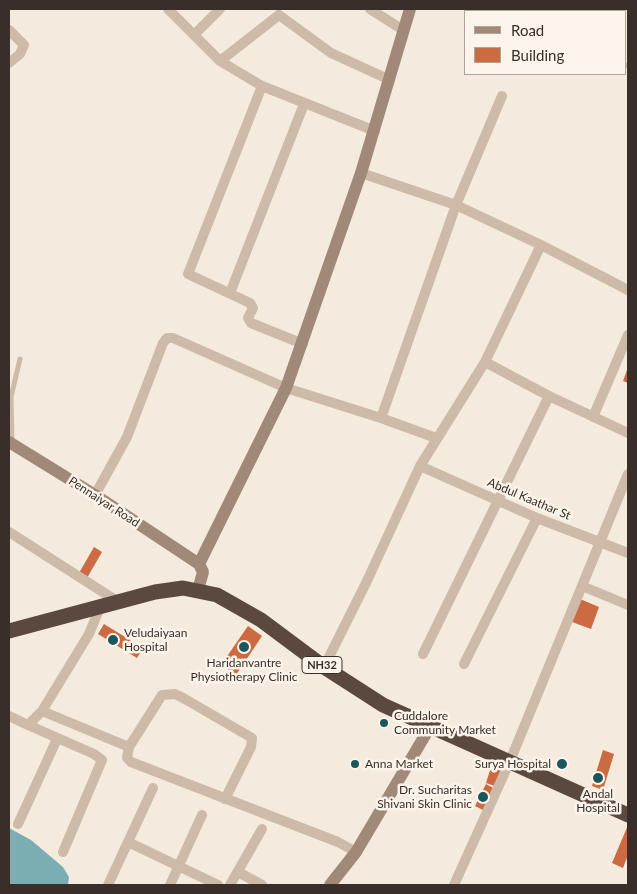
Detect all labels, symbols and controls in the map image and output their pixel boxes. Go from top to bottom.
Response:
legend [464,10,627,75]
text: Road [511,21,544,39]
text: Building [511,46,564,64]
street label: Pennaiyar Road [66,474,142,530]
street label: Abdul Kaathar St [485,475,573,523]
place label: Veludaiyaan Hospital [124,626,187,654]
marker: Veludaiyaan Hospital [106,633,120,647]
marker: Haridanvantre Physiotherapy Clinic [237,640,251,654]
place label: Haridanvantre Physiotherapy Clinic [191,656,297,684]
road number: NH32 [302,656,342,674]
place label: Cuddalore Community Market [394,709,496,737]
marker: Cuddalore Community Market [378,717,390,729]
place label: Anna Market [365,757,433,771]
place label: Surya Hospital [475,757,551,771]
marker: Surya Hospital [555,757,569,771]
marker: Anna Market [349,758,361,770]
marker: Andal Hospital [591,771,605,785]
place label: Dr. Sucharitas Shivani Skin Clinic [377,783,472,811]
place label: Andal Hospital [576,787,620,815]
marker: Dr. Sucharitas Shivani Skin Clinic [476,790,490,804]

